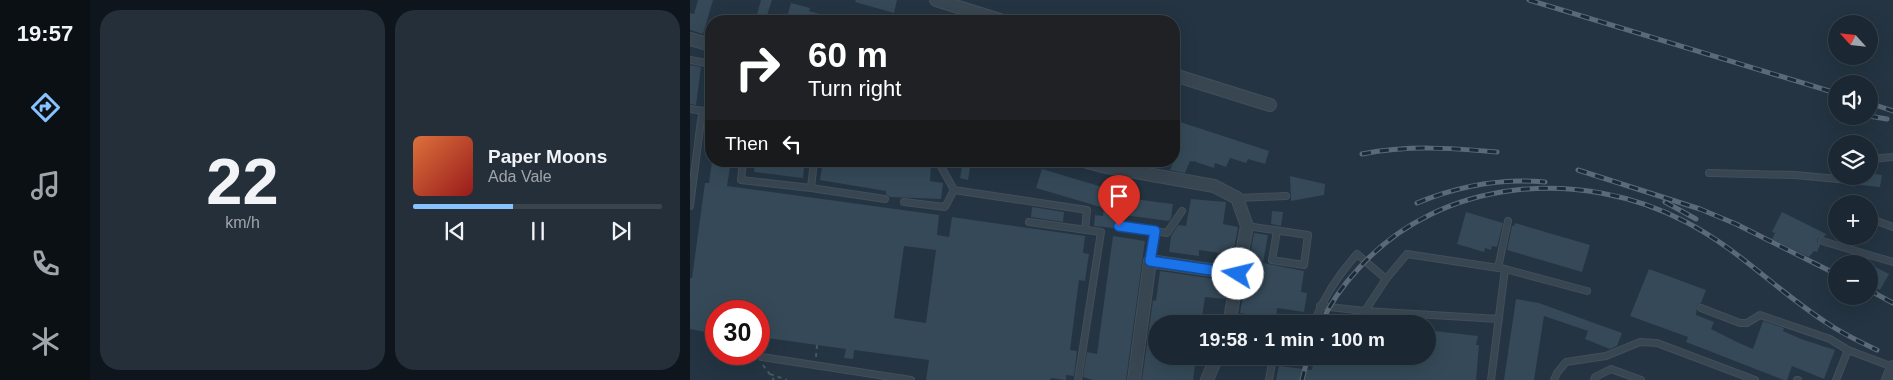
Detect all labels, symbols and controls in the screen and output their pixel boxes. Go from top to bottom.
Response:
north arrow [1828,15,1878,65]
map controls [1828,15,1878,305]
text: 19:57 [17,21,73,46]
icon: right [725,35,790,100]
text: 60 m [808,35,888,74]
button: sound [1828,75,1878,125]
text: Turn right [808,76,901,101]
icon: directions [28,90,63,125]
icon: left [778,130,806,158]
text: Then [725,133,768,154]
button: layers [1828,135,1878,185]
text: 22 [206,145,279,218]
text: Paper Moons [488,146,607,167]
icon: music [28,168,63,203]
text: Ada Vale [488,168,552,185]
pin [1098,175,1140,226]
icon: arrive [1105,182,1133,210]
button: + [1828,195,1878,245]
text: km/h [225,214,260,231]
icon: previous [441,217,469,245]
icon: pause [524,217,552,245]
icon: next [607,217,635,245]
icon: phone [28,246,63,281]
position arrow [1211,247,1263,299]
button: − [1828,255,1878,305]
speed limit sign: 30 [705,300,770,365]
icon: climate [28,324,63,359]
text: 19:58 · 1 min · 100 m [1199,329,1385,350]

